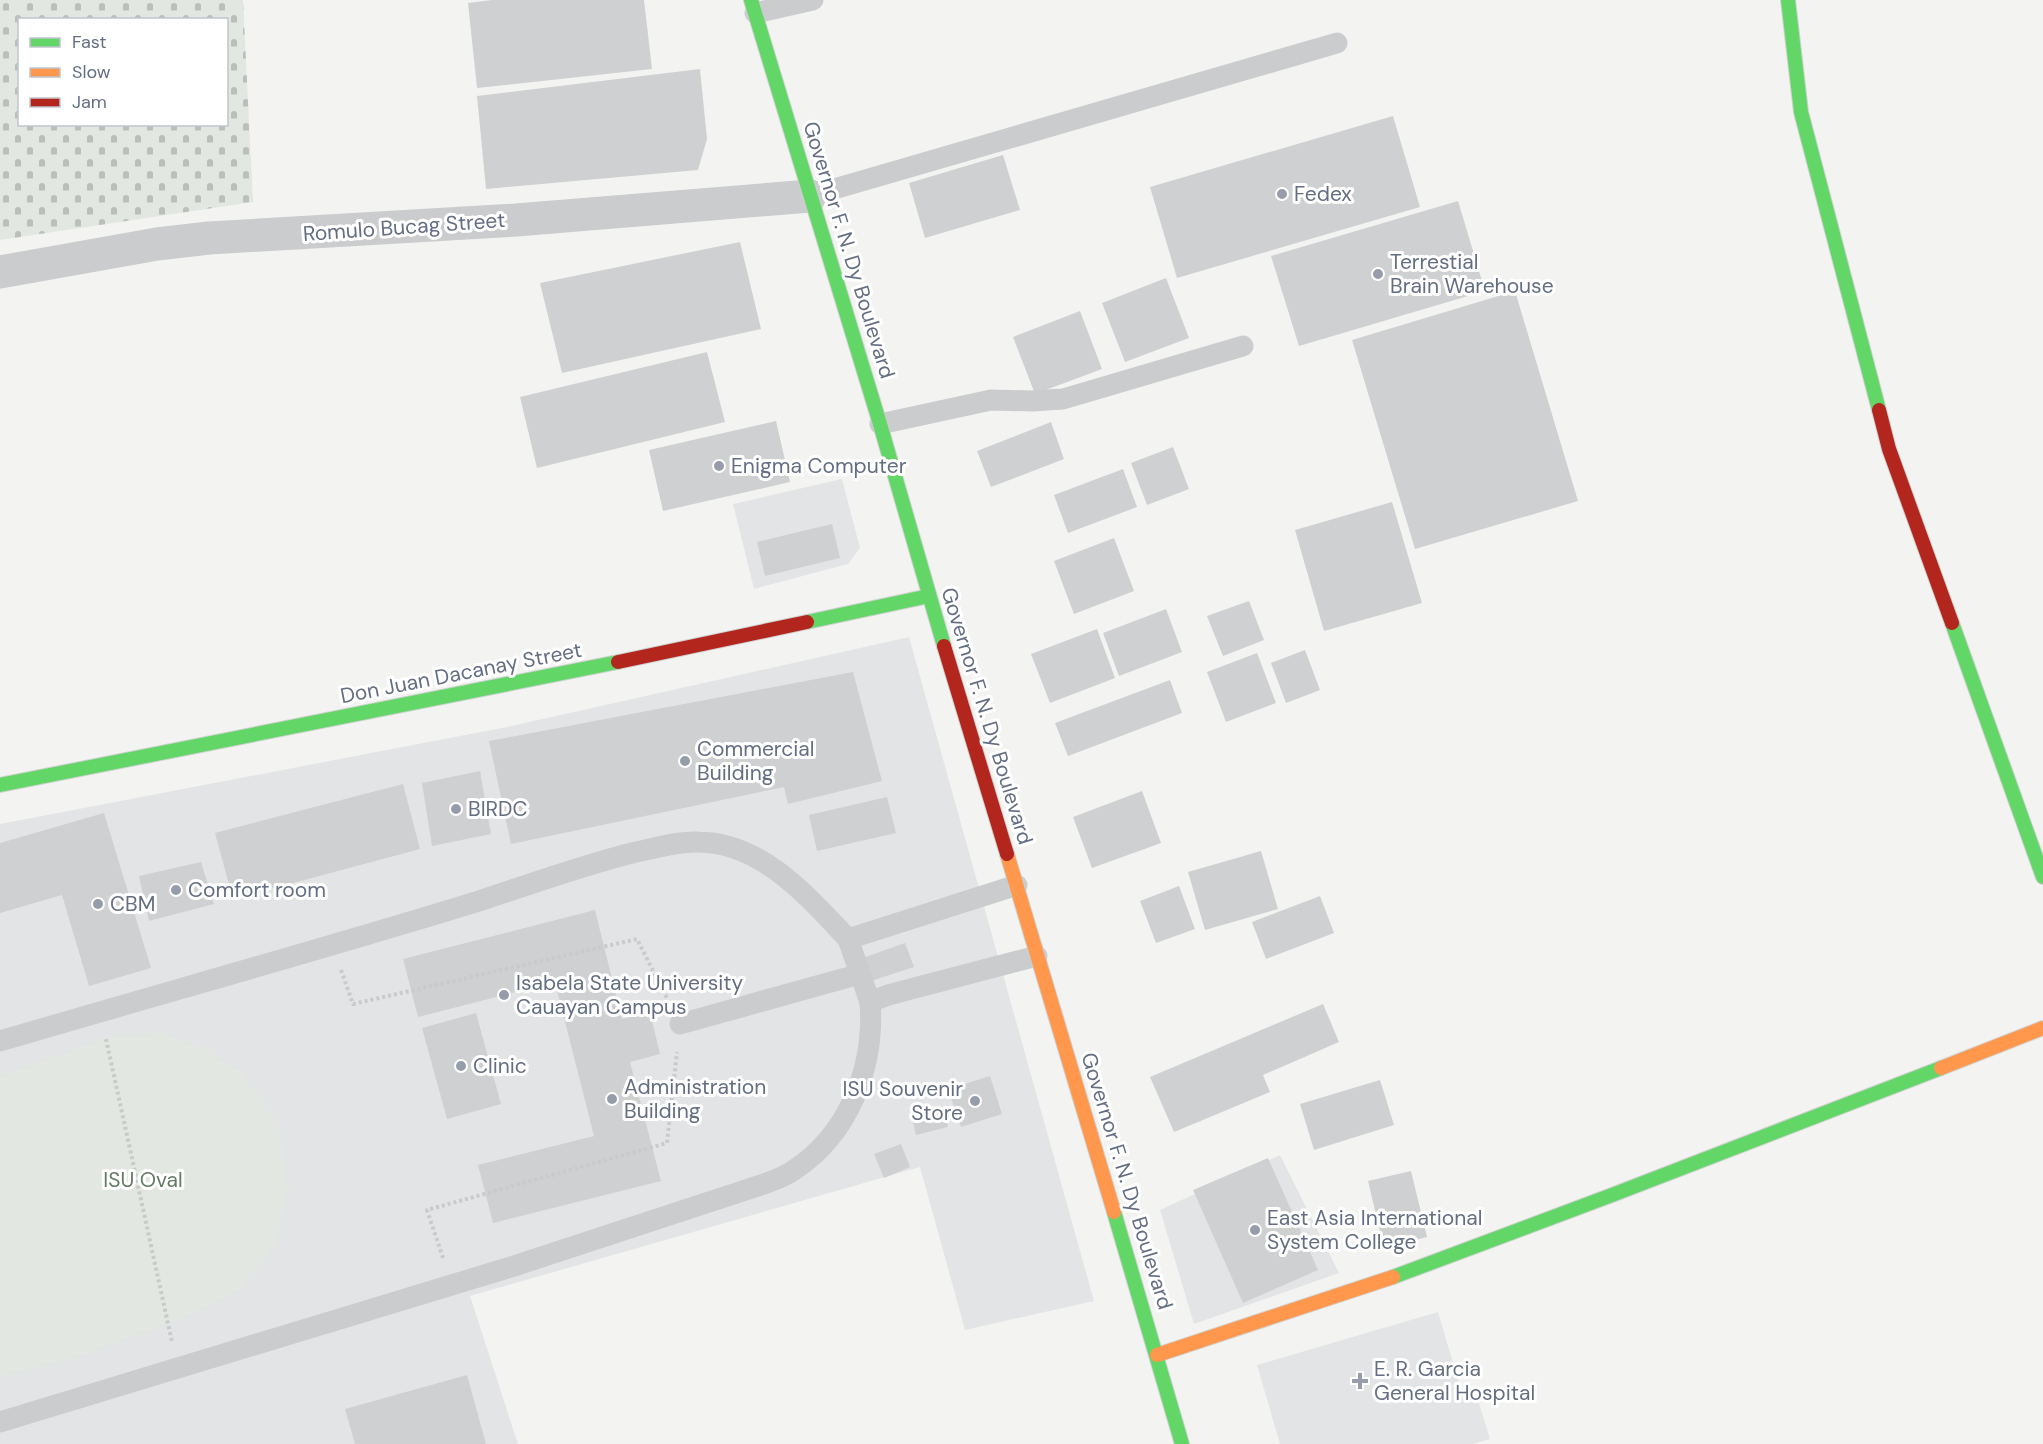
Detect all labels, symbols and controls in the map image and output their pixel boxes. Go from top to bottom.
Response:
legend [18,18,228,126]
text: Fast [72,30,107,54]
text: Slow [72,60,111,84]
text: Jam [72,90,107,114]
street label: Governor F. N. Dy Boulevard [797,118,901,382]
place label: Fedex [1294,180,1352,208]
marker: Fedex [1275,187,1289,201]
street label: Romulo Bucag Street [302,206,506,248]
place label: Terrestial Brain Warehouse [1390,248,1554,300]
marker: Terrestial Brain Warehouse [1371,267,1385,281]
place label: Enigma Computer [731,452,907,480]
marker: Enigma Computer [712,459,726,473]
street label: Governor F. N. Dy Boulevard [935,584,1039,848]
street label: Don Juan Dacanay Street [338,636,584,710]
place label: Commercial Building [697,735,814,787]
marker: Commercial Building [678,754,692,768]
place label: BIRDC [468,795,528,823]
marker: BIRDC [449,802,463,816]
place label: Comfort room [188,876,326,904]
marker: Comfort room [169,883,183,897]
place label: CBM [110,890,155,918]
marker: CBM [91,897,105,911]
place label: Isabela State University Cauayan Campus [516,969,744,1021]
marker: Isabela State University Cauayan Campus [497,988,511,1002]
street label: Governor F. N. Dy Boulevard [1075,1049,1179,1313]
place label: Clinic [473,1052,527,1080]
marker: Clinic [454,1059,468,1073]
place label: Administration Building [624,1073,766,1125]
place label: ISU Souvenir Store [843,1075,963,1127]
marker: Administration Building [605,1092,619,1106]
marker: ISU Souvenir Store [968,1094,982,1108]
park label: ISU Oval [103,1166,183,1194]
place label: East Asia International System College [1267,1204,1482,1256]
marker: East Asia International System College [1248,1223,1262,1237]
place label: E. R. Garcia General Hospital [1374,1355,1535,1407]
marker: E. R. Garcia General Hospital [1351,1372,1369,1390]

